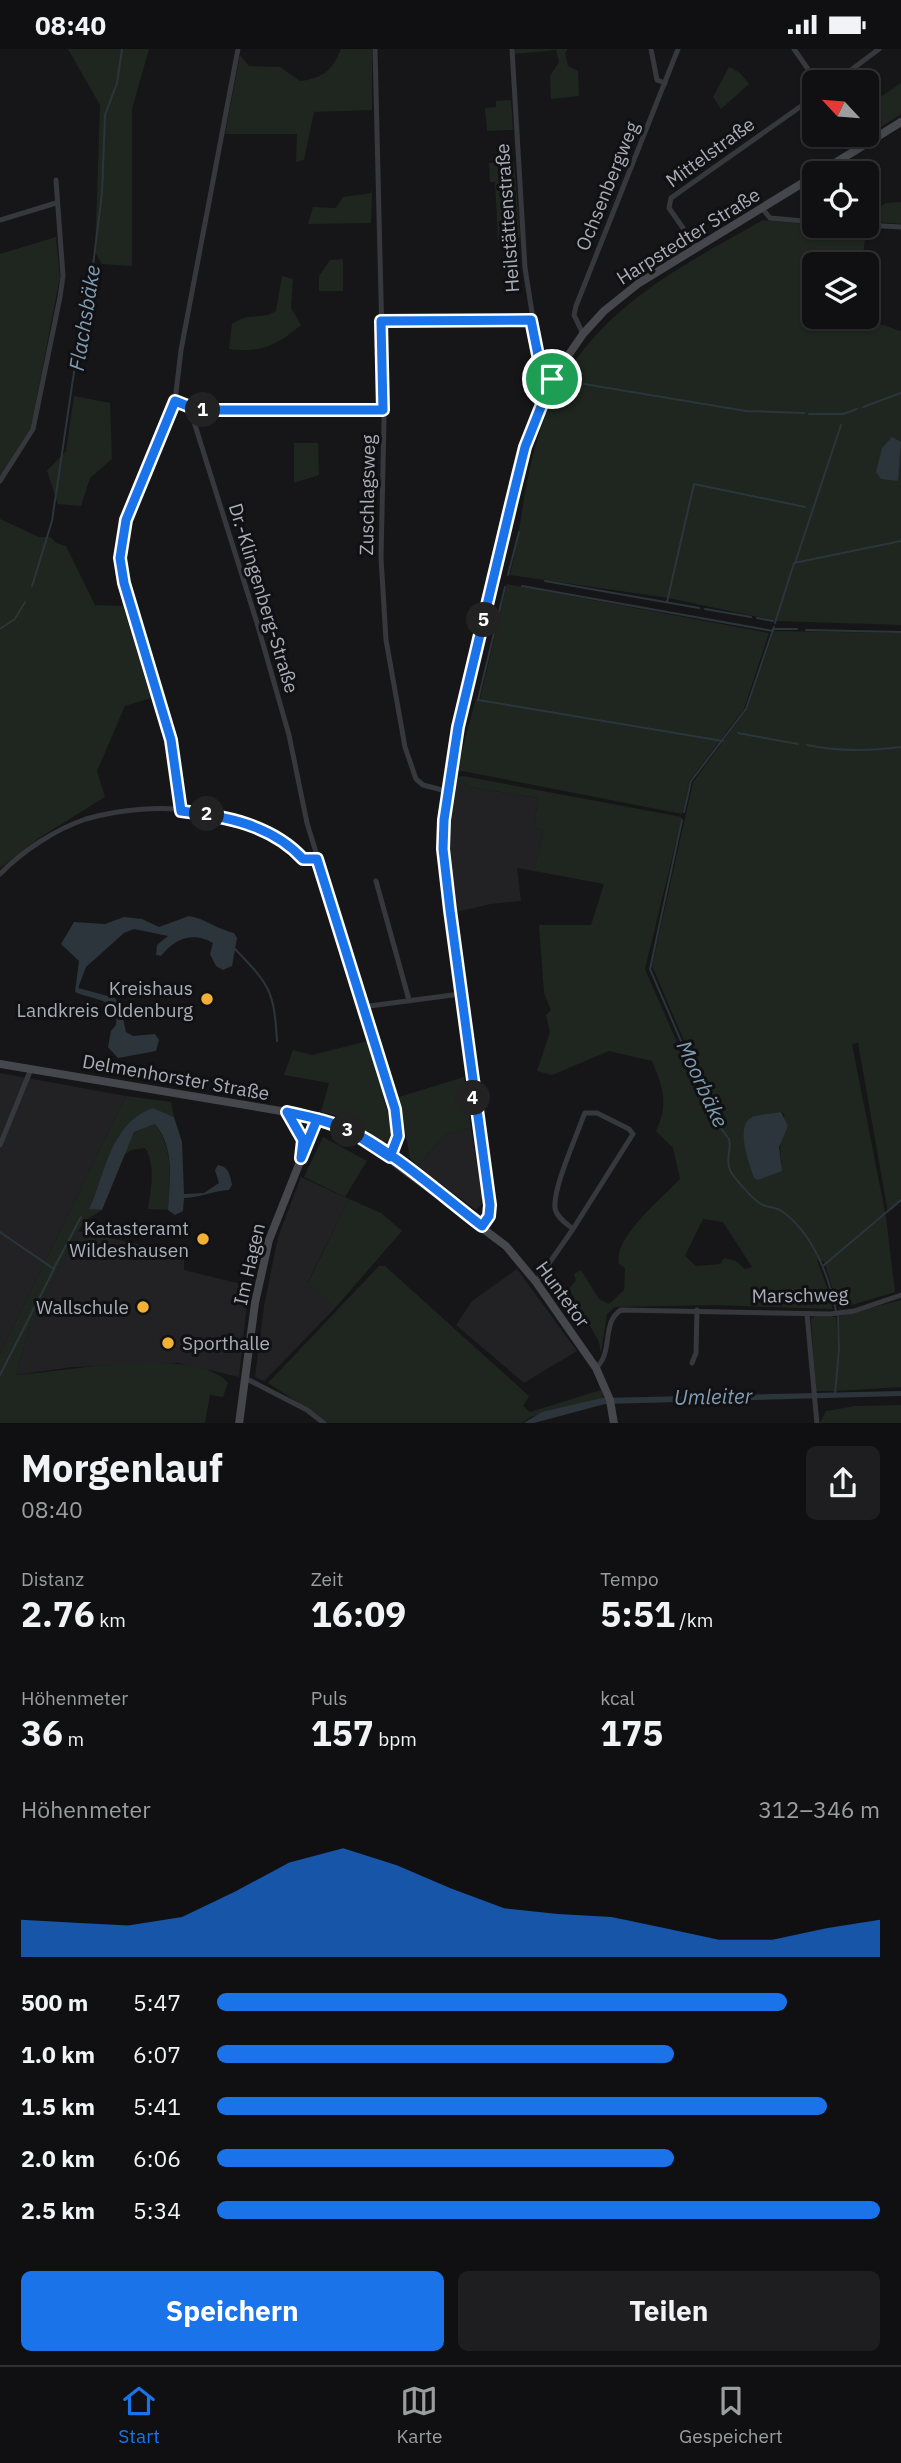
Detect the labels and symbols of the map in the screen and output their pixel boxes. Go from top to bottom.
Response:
north arrow [802,70,878,147]
street label: Mittelstraße [661,112,759,192]
street label: Ochsenbergweg [570,118,644,254]
street label: Heilstättenstraße [490,143,524,293]
street label: Harpstedter Straße [612,182,764,290]
water label: Flachsbäke [62,263,106,373]
pin [522,349,582,409]
pin: 1 [186,393,220,427]
street label: Zuschlagsweg [354,434,380,556]
street label: Dr.-Klingenberg-Straße [224,500,304,696]
pin: 5 [466,603,502,637]
pin: 2 [190,797,224,831]
place label: Kreishaus Landkreis Oldenburg [16,976,193,1022]
marker: Kreishaus Landkreis Oldenburg [199,991,215,1007]
water label: Moorbäke [671,1036,735,1132]
street label: Delmenhorster Straße [81,1049,271,1105]
pin: 4 [456,1081,490,1115]
pin: 3 [330,1113,366,1147]
place label: Katasteramt Wildeshausen [69,1216,189,1262]
street label: Im Hagen [228,1221,270,1307]
marker: Katasteramt Wildeshausen [195,1231,211,1247]
street label: Huntetor [531,1256,595,1332]
street label: Marschweg [751,1282,849,1308]
place label: Wallschule [36,1295,129,1319]
marker: Wallschule [135,1299,151,1315]
place label: Sporthalle [182,1331,270,1355]
marker: Sporthalle [160,1335,176,1351]
water label: Umleiter [674,1381,754,1411]

